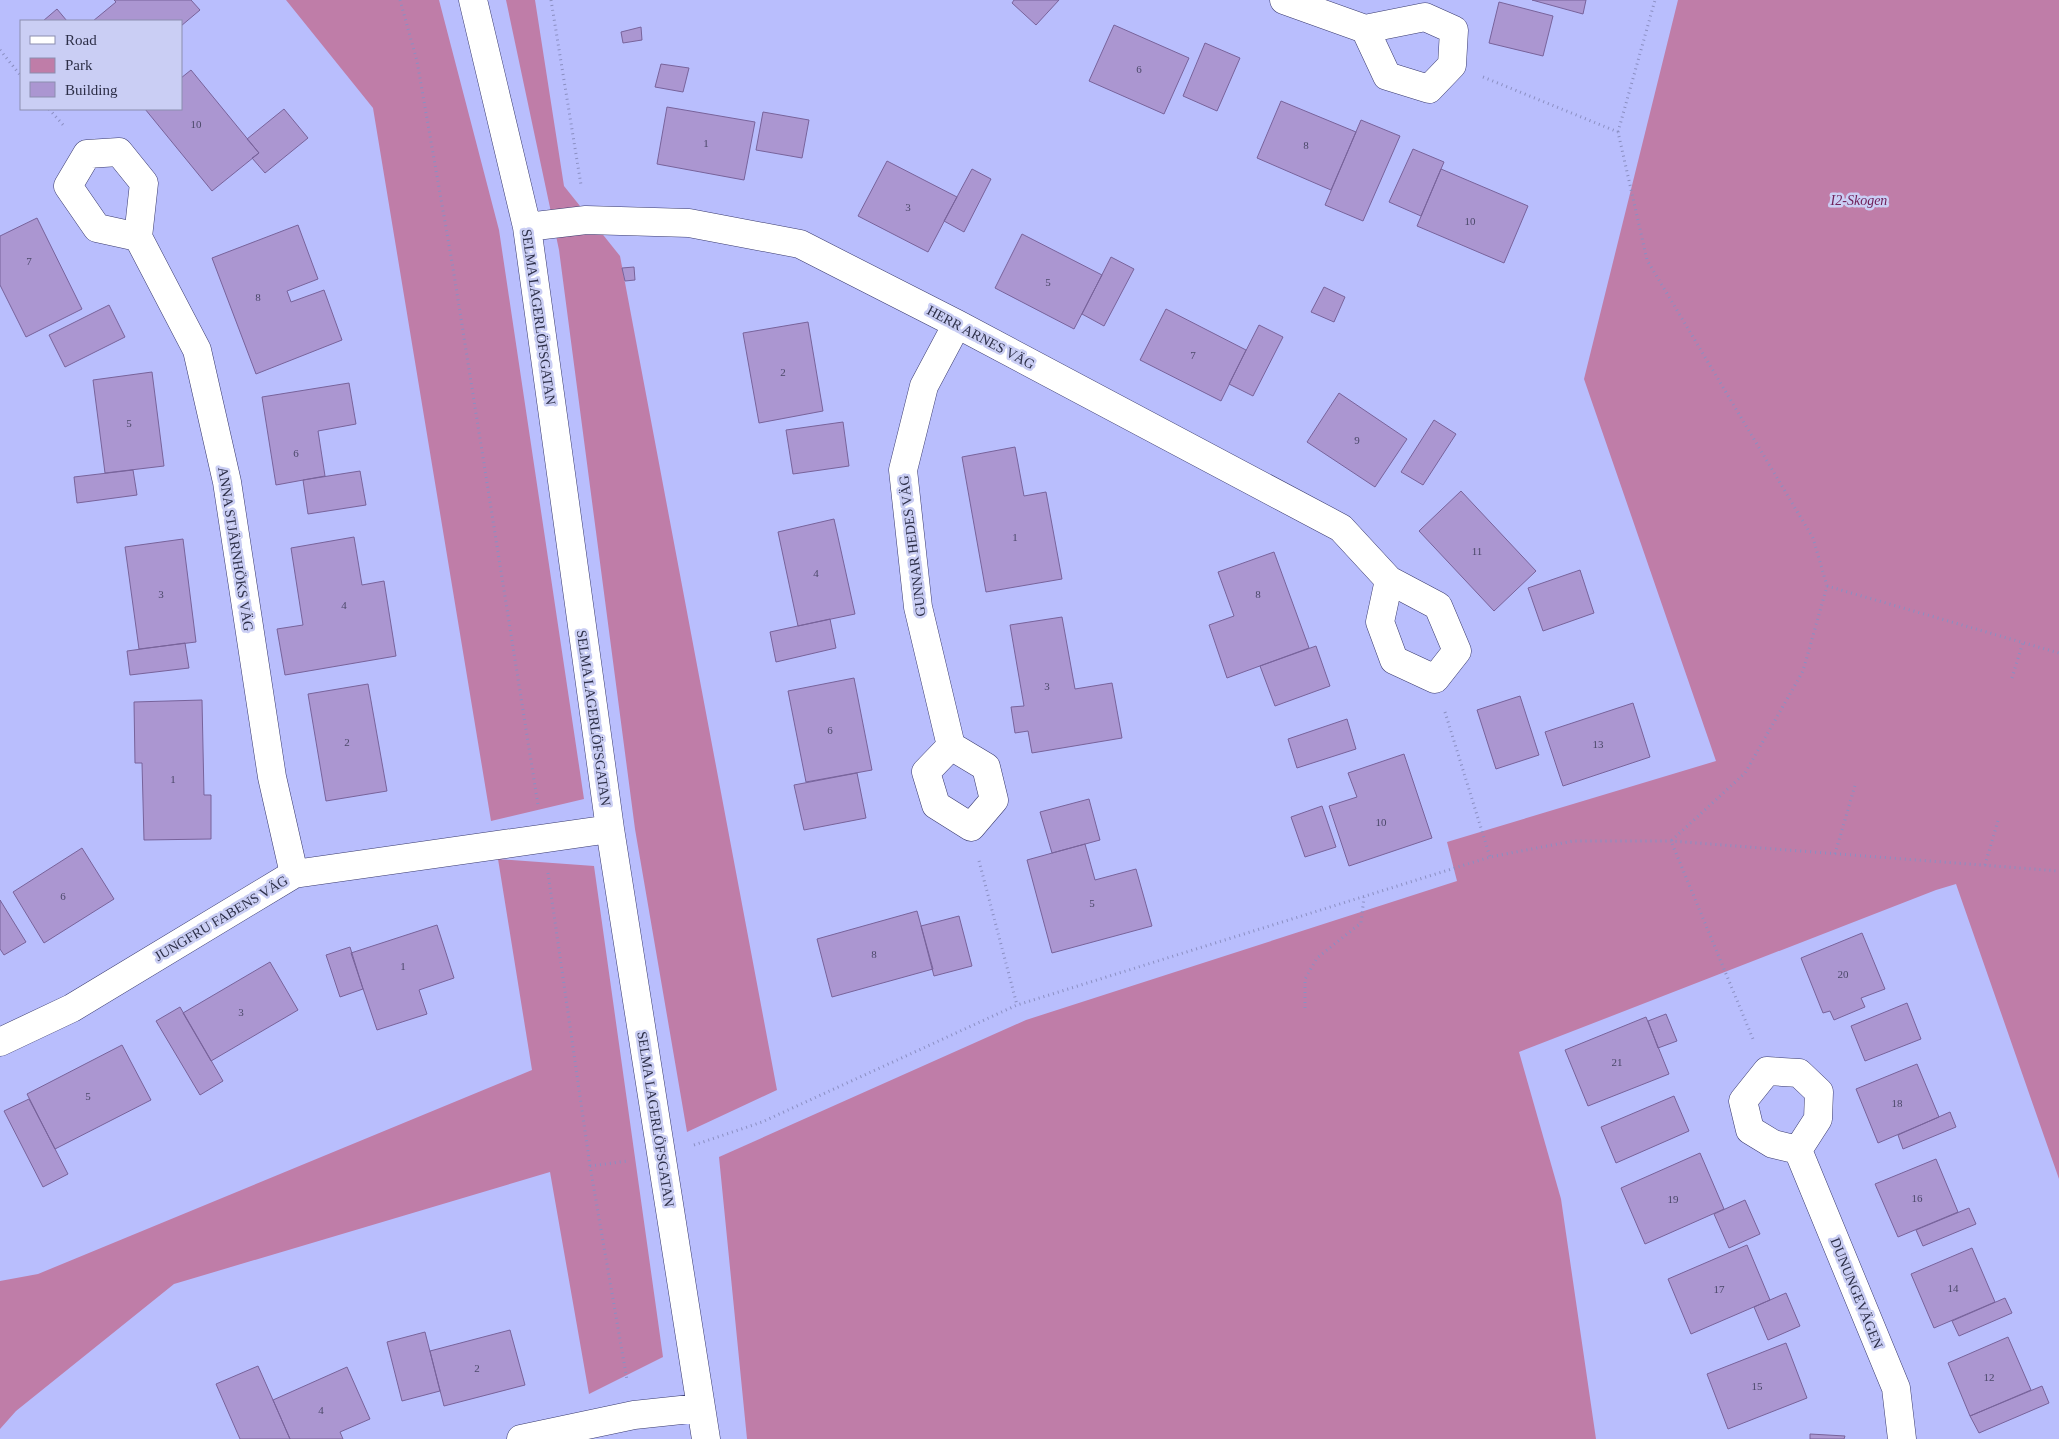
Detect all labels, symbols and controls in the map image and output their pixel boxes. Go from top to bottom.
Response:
legend [20,20,182,110]
text: Road [65,32,97,48]
text: Park [65,57,93,73]
house number: 6 [1136,63,1142,75]
text: Building [65,82,118,98]
house number: 10 [191,118,202,130]
house number: 1 [703,137,709,149]
house number: 8 [1303,139,1309,151]
park label: I2-Skogen [1830,193,1887,208]
house number: 3 [905,201,911,213]
house number: 10 [1465,215,1476,227]
street label: SELMA LAGERLÖFSGATAN [519,228,559,406]
house number: 7 [26,255,32,267]
house number: 5 [1045,276,1051,288]
house number: 8 [255,291,261,303]
street label: HERR ARNES VÄG [924,302,1038,372]
house number: 7 [1190,349,1196,361]
house number: 2 [780,366,786,378]
house number: 5 [126,417,132,429]
house number: 9 [1354,434,1360,446]
house number: 6 [293,447,299,459]
street label: ANNA STJÄRNHÖKS VÄG [215,466,257,632]
street label: GUNNAR HEDES VÄG [895,475,929,617]
house number: 1 [1012,531,1018,543]
house number: 11 [1472,545,1482,557]
house number: 4 [813,567,819,579]
house number: 3 [158,588,164,600]
house number: 8 [1255,588,1261,600]
house number: 4 [341,599,347,611]
street label: SELMA LAGERLÖFSGATAN [574,629,614,807]
house number: 3 [1044,680,1050,692]
house number: 6 [827,724,833,736]
house number: 2 [344,736,350,748]
house number: 13 [1593,738,1604,750]
house number: 1 [170,773,176,785]
house number: 10 [1376,816,1387,828]
street label: JUNGFRU FABENS VÄG [151,872,291,964]
house number: 6 [60,890,66,902]
house number: 5 [1089,897,1095,909]
house number: 8 [871,948,877,960]
house number: 1 [400,960,406,972]
house number: 20 [1838,968,1849,980]
house number: 3 [238,1006,244,1018]
street label: SELMA LAGERLÖFSGATAN [634,1030,678,1208]
house number: 21 [1612,1056,1623,1068]
house number: 5 [85,1090,91,1102]
house number: 18 [1892,1097,1903,1109]
house number: 16 [1912,1192,1923,1204]
house number: 19 [1668,1193,1679,1205]
street label: DUNUNGEVÄGEN [1827,1235,1887,1351]
house number: 14 [1948,1282,1959,1294]
house number: 17 [1714,1283,1725,1295]
house number: 2 [474,1362,480,1374]
house number: 12 [1984,1371,1995,1383]
house number: 15 [1752,1380,1763,1392]
house number: 4 [318,1404,324,1416]

